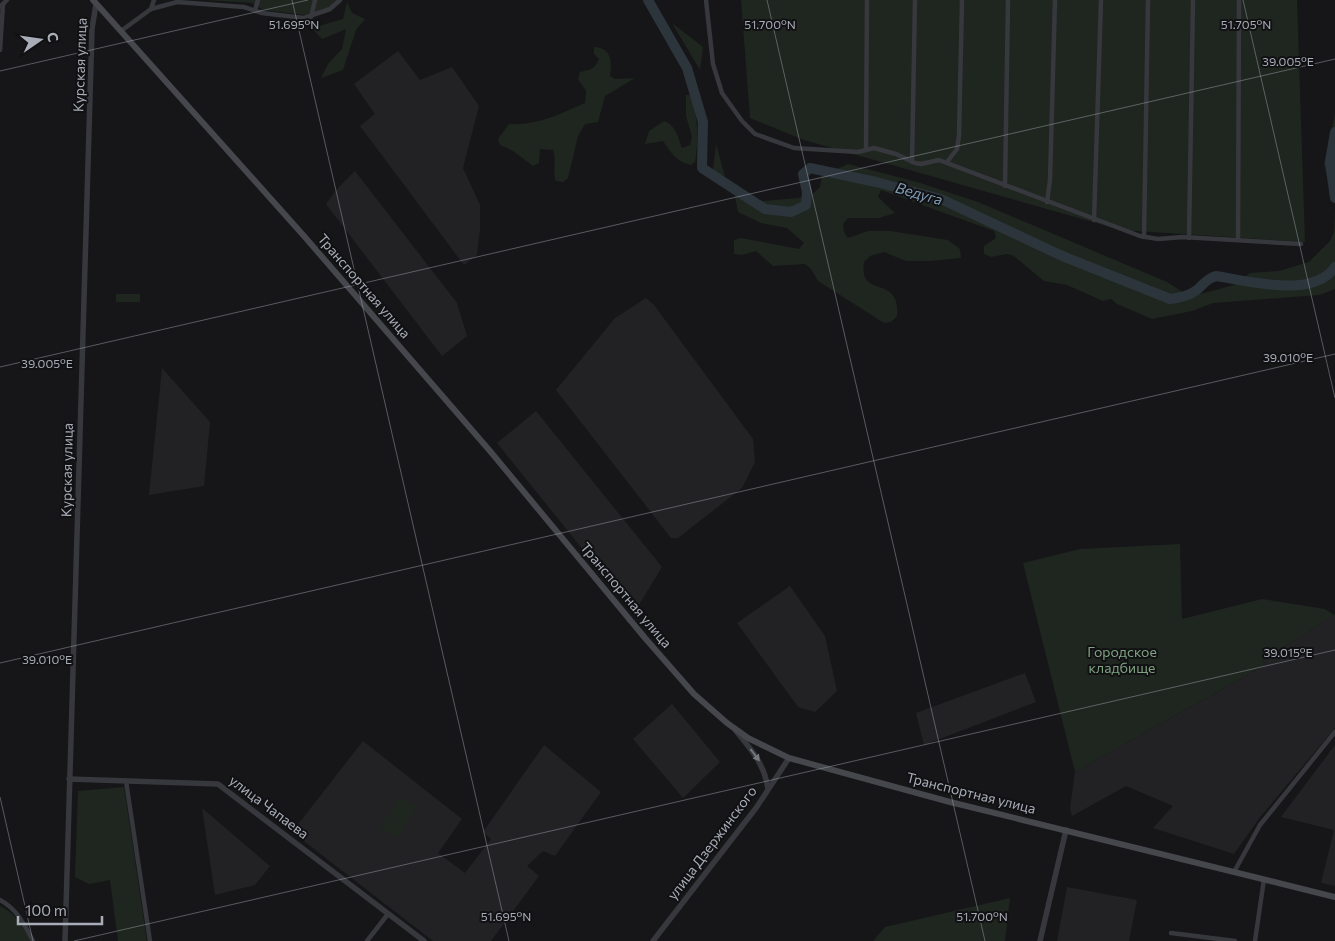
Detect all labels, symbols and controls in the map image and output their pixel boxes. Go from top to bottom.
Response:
north arrow [15,15,65,65]
text: 51.695°N [269,17,319,31]
text: 51.700°N [744,17,796,31]
text: 51.705°N [1221,17,1271,31]
street label: Курская улица [69,18,90,112]
text: С [44,30,63,44]
text: 39.005°E [1262,54,1314,68]
water label: Ведуга [894,178,945,208]
street label: Транспортная улица [314,230,414,341]
text: 39.010°E [1263,350,1313,364]
text: 39.005°E [21,356,73,370]
street label: Курская улица [57,423,76,517]
street label: Транспортная улица [577,538,676,651]
park label: Городское кладбище [1087,643,1157,676]
text: 39.015°E [1263,645,1313,659]
text: 39.010°E [22,652,72,666]
one-way arrow [749,748,760,761]
street label: Транспортная улица [905,768,1038,817]
street label: улица Чапаева [226,771,312,842]
street label: улица Дзержинского [663,782,760,903]
scale bar [18,894,101,926]
text: 100 m [25,901,67,919]
text: 51.695°N [481,909,531,923]
text: 51.700°N [956,909,1008,923]

